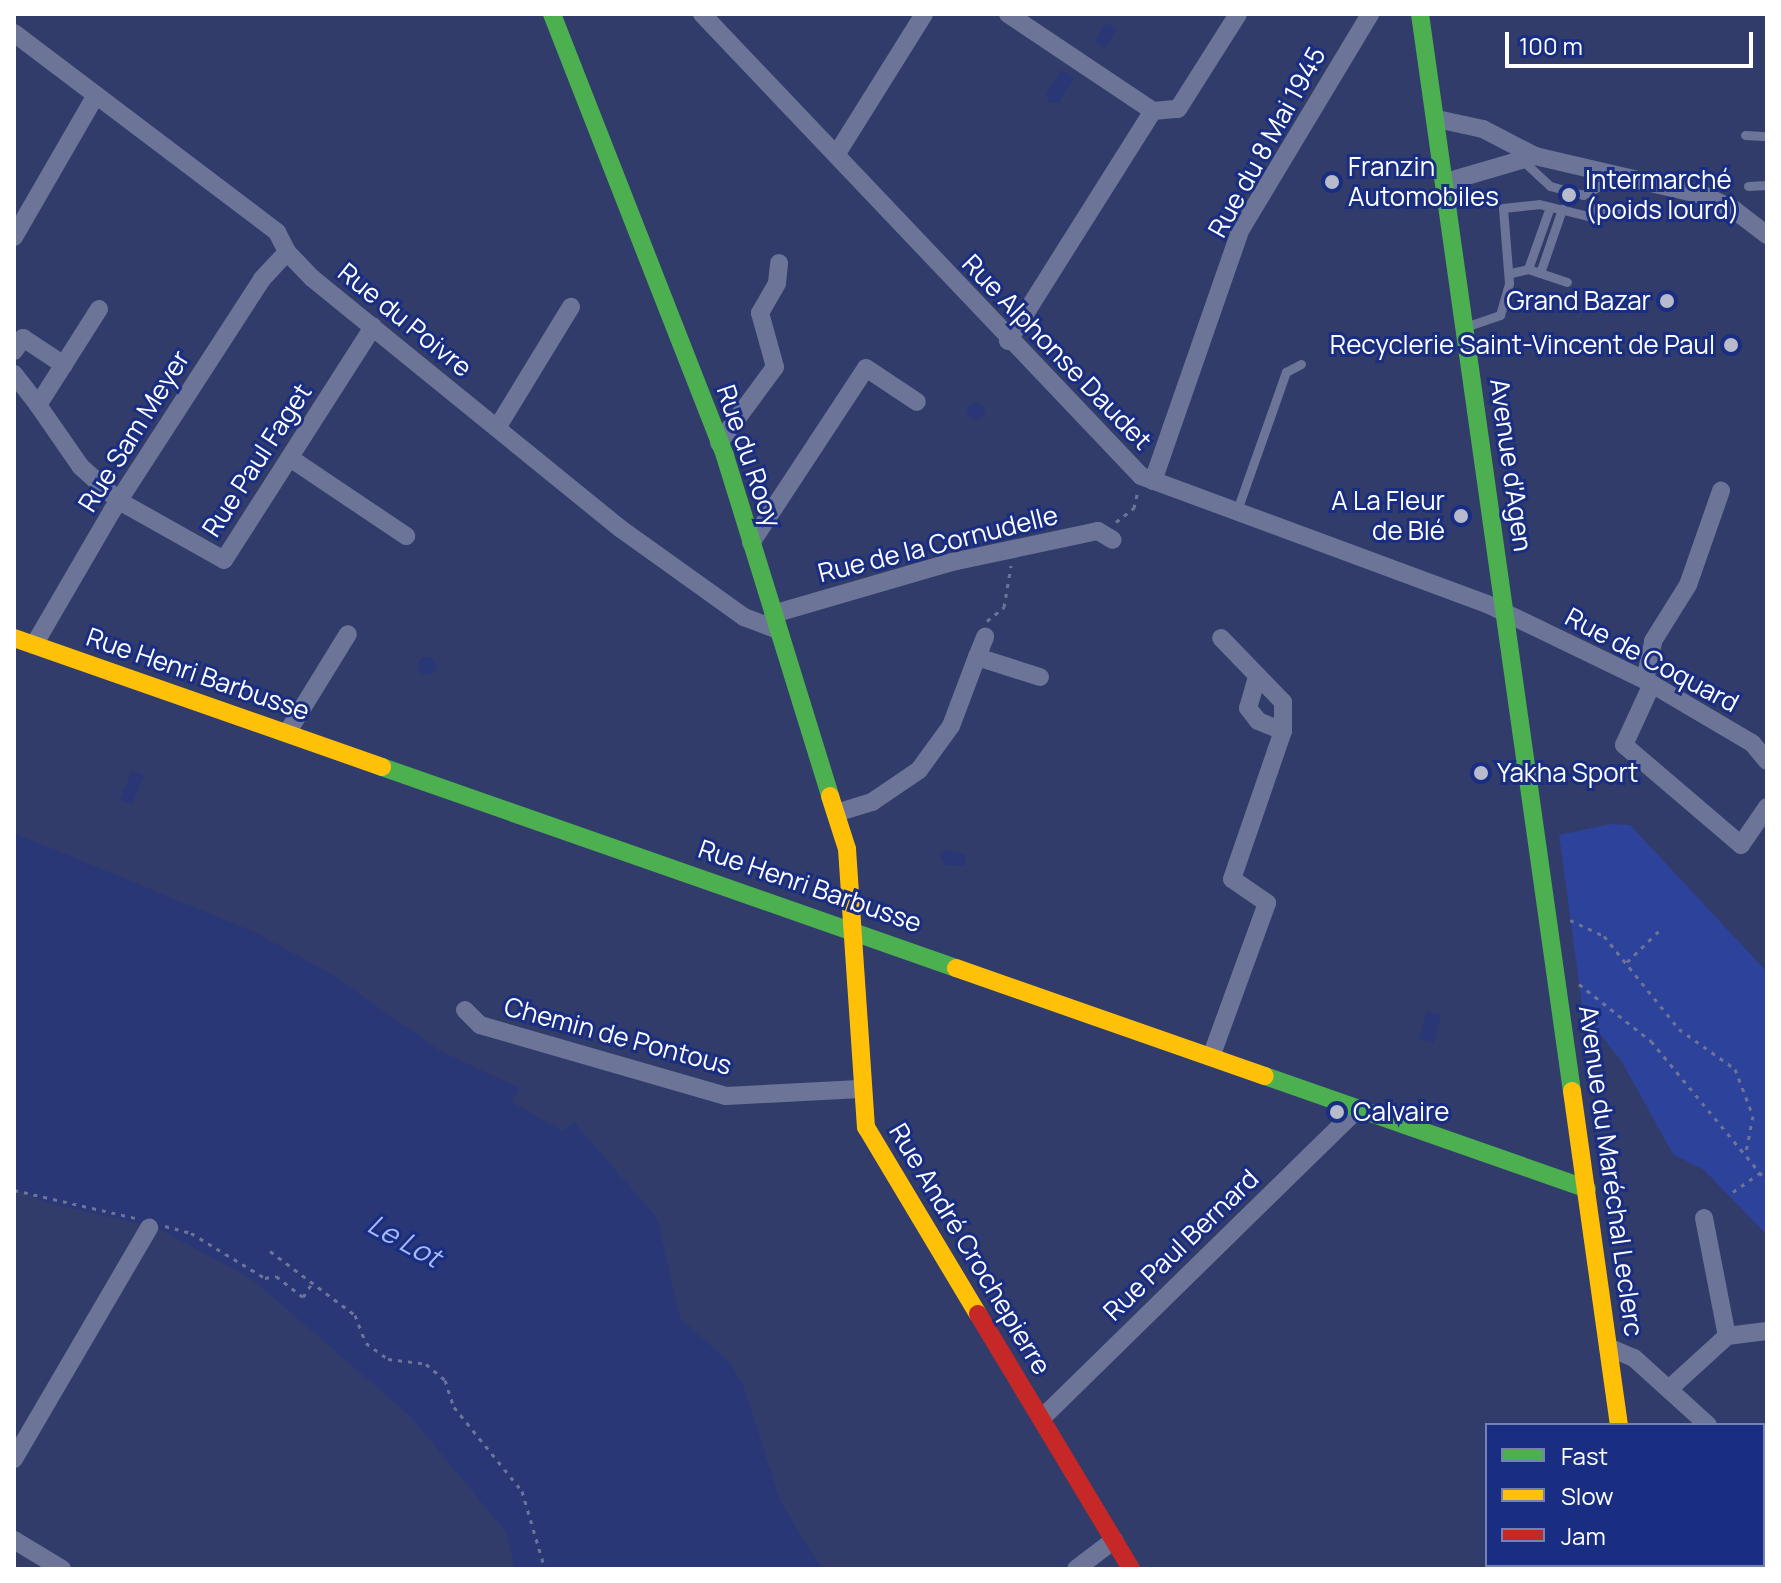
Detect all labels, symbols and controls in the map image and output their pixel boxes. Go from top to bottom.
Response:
scale bar [1509,16,1757,66]
text: 100 m [1519,29,1583,62]
street label: Rue du 8 Mai 1945 [1202,41,1332,243]
place label: Franzin Automobiles [1348,151,1499,212]
place label: Intermarché (poids lourd) [1585,164,1740,226]
marker: Franzin Automobiles [1323,173,1341,191]
marker: Intermarché (poids lourd) [1560,186,1578,204]
street label: Rue Alphonse Daudet [956,248,1158,456]
street label: Rue du Poivre [332,257,478,383]
place label: Grand Bazar [1506,285,1651,317]
marker: Grand Bazar [1658,292,1676,310]
place label: Recyclerie Saint-Vincent de Paul [1330,329,1715,361]
marker: Recyclerie Saint-Vincent de Paul [1722,336,1740,354]
street label: Rue Sam Meyer [72,344,196,518]
street label: Rue Paul Faget [196,377,318,543]
street label: Avenue d'Agen [1483,377,1539,553]
street label: Rue du Rooy [710,381,788,531]
place label: A La Fleur de Blé [1331,485,1445,546]
street label: Rue de la Cornudelle [815,499,1061,589]
marker: A La Fleur de Blé [1452,507,1470,525]
street label: Rue de Coquard [1560,601,1744,719]
street label: Rue Henri Barbusse [82,621,314,727]
place label: Yakha Sport [1497,757,1638,789]
marker: Yakha Sport [1472,764,1490,782]
street label: Rue Henri Barbusse [694,833,926,939]
street label: Chemin de Pontous [501,991,735,1081]
street label: Avenue du Maréchal Leclerc [1572,1003,1650,1339]
place label: Calvaire [1353,1096,1449,1128]
marker: Calvaire [1328,1103,1346,1121]
street label: Rue André Crochepierre [883,1118,1057,1380]
street label: Rue Paul Bernard [1097,1163,1265,1327]
water label: Le Lot [363,1206,447,1274]
legend [1485,1423,1765,1567]
text: Fast [1561,1439,1608,1472]
text: Slow [1561,1479,1614,1512]
text: Jam [1561,1519,1606,1552]

